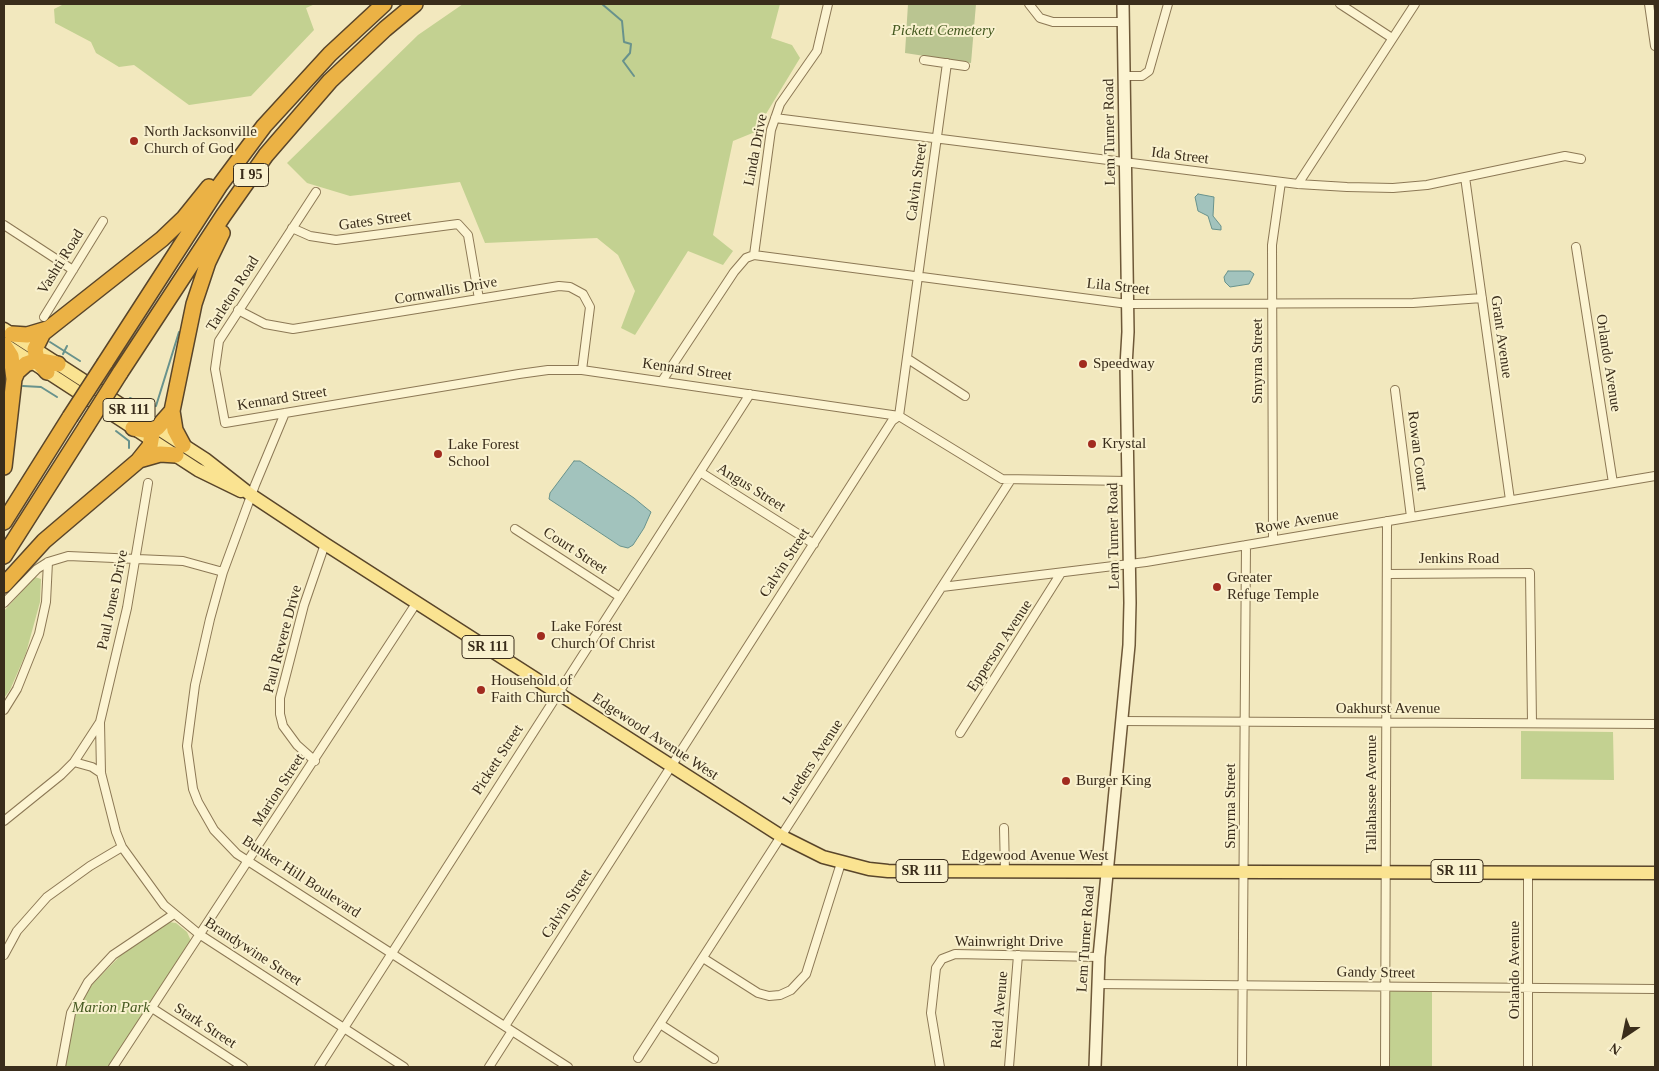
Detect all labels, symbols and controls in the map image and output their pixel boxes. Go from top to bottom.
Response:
park label: Pickett Cemetery [892,22,994,40]
street label: Lem Turner Road [1100,78,1120,186]
street label: Linda Drive [740,113,772,187]
place label: North Jacksonville Church of God [144,123,257,158]
marker: North Jacksonville Church of God [128,135,140,147]
street label: Calvin Street [903,142,931,222]
street label: Ida Street [1150,144,1210,168]
road number: I 95 [234,164,268,186]
street label: Gates Street [338,207,412,235]
street label: Vashti Road [34,226,88,298]
street label: Tarleton Road [203,253,263,335]
street label: Cornwallis Drive [393,273,499,309]
street label: Lila Street [1086,275,1150,299]
street label: Grant Avenue [1486,294,1516,380]
street label: Orlando Avenue [1591,313,1625,413]
street label: Smyrna Street [1249,318,1267,404]
street label: Kennard Street [641,355,733,385]
place label: Speedway [1093,355,1155,373]
marker: Speedway [1077,358,1089,370]
street label: Kennard Street [236,383,328,415]
road number: SR 111 [103,398,155,422]
street label: Rowan Court [1403,410,1431,492]
place label: Krystal [1102,435,1146,453]
place label: Lake Forest School [448,436,519,471]
marker: Krystal [1086,438,1098,450]
marker: Lake Forest School [432,448,444,460]
street label: Angus Street [713,460,789,516]
street label: Lem Turner Road [1104,482,1124,590]
street label: Rowe Avenue [1254,506,1340,538]
street label: Court Street [540,524,610,578]
street label: Calvin Street [756,525,814,601]
street label: Paul Jones Drive [94,548,132,652]
street label: Jenkins Road [1419,550,1499,568]
place label: Greater Refuge Temple [1227,569,1319,604]
marker: Greater Refuge Temple [1211,581,1223,593]
street label: Paul Revere Drive [260,583,306,695]
street label: Epperson Avenue [964,597,1036,695]
place label: Lake Forest Church Of Christ [551,618,655,653]
marker: Lake Forest Church Of Christ [535,630,547,642]
road number: SR 111 [462,636,514,659]
place label: Household of Faith Church [491,672,572,707]
marker: Household of Faith Church [475,684,487,696]
street label: Edgewood Avenue West [589,689,721,785]
street label: Oakhurst Avenue [1336,700,1440,718]
street label: Lueders Avenue [779,716,847,808]
street label: Pickett Street [469,721,527,799]
street label: Tallahassee Avenue [1363,735,1381,853]
street label: Marion Street [249,750,309,830]
street label: Smyrna Street [1222,763,1240,849]
place label: Burger King [1076,772,1151,790]
marker: Burger King [1060,775,1072,787]
street label: Bunker Hill Boulevard [238,832,364,922]
street label: Edgewood Avenue West [962,847,1108,865]
road number: SR 111 [896,859,948,882]
road number: SR 111 [1431,859,1483,882]
street label: Calvin Street [538,866,596,942]
street label: Lem Turner Road [1073,885,1099,993]
street label: Brandywine Street [201,914,305,990]
street label: Orlando Avenue [1506,921,1524,1019]
street label: Wainwright Drive [955,933,1063,951]
street label: Gandy Street [1336,963,1416,983]
street label: Reid Avenue [988,971,1012,1049]
park label: Marion Park [72,999,150,1017]
street label: Stark Street [171,999,239,1053]
north arrow [1599,1011,1649,1061]
text: N [1607,1040,1624,1058]

